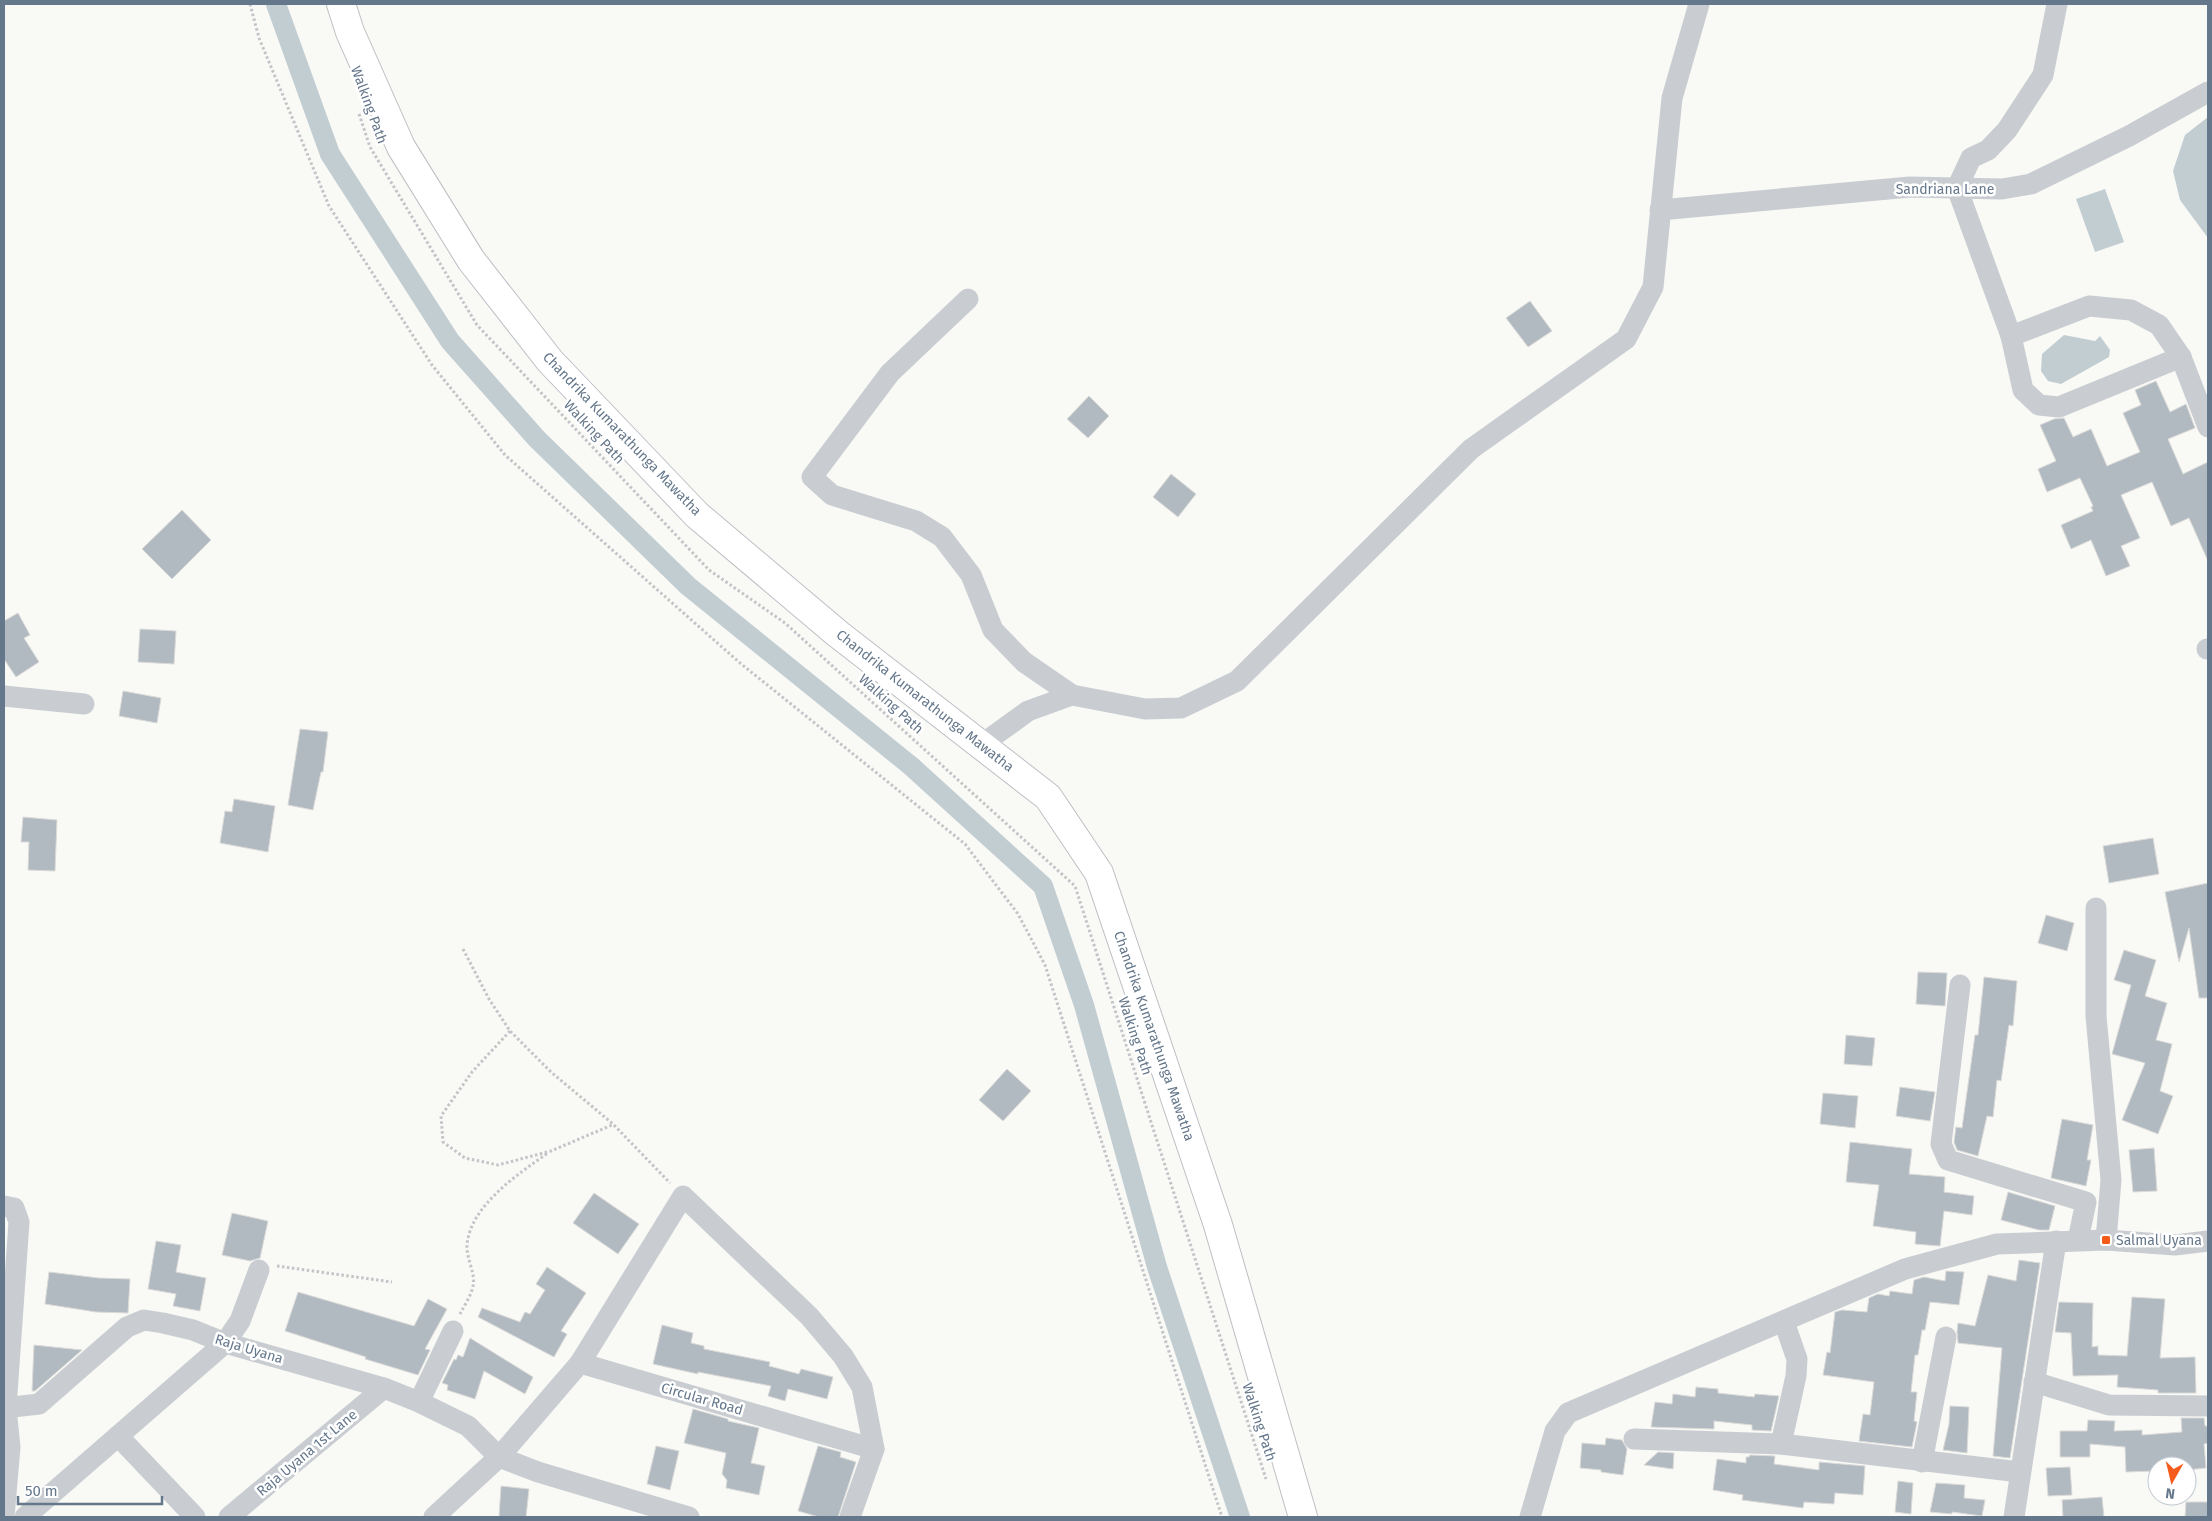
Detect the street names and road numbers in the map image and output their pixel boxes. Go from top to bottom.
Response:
street label: Walking Path [347,64,391,146]
street label: Sandriana Lane [1896,181,1994,198]
street label: Chandrika Kumarathunga Mawatha [539,349,705,519]
street label: Walking Path [560,396,628,468]
street label: Chandrika Kumarathunga Mawatha [833,626,1017,776]
street label: Walking Path [855,670,927,738]
street label: Chandrika Kumarathunga Mawatha [1110,929,1198,1143]
street label: Walking Path [1114,995,1156,1077]
street label: Raja Uyana [213,1331,285,1367]
street label: Circular Road [659,1379,745,1419]
street label: Walking Path [1238,1381,1280,1463]
street label: Raja Uyana 1st Lane [253,1406,361,1500]

